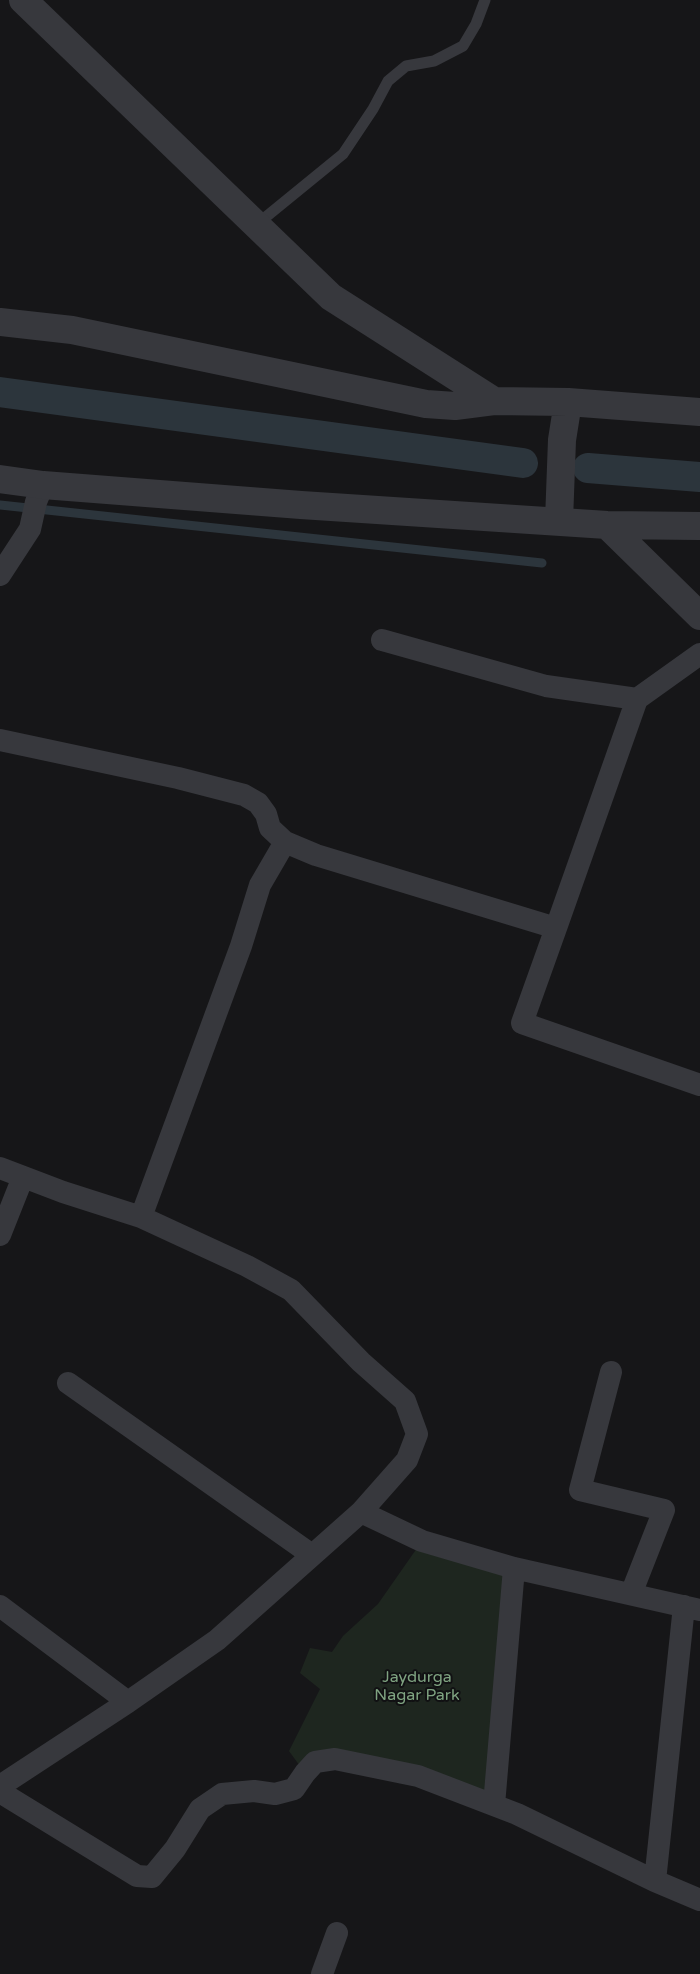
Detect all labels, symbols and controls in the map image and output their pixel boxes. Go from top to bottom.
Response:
park label: Jaydurga Nagar Park [374,1668,460,1706]

